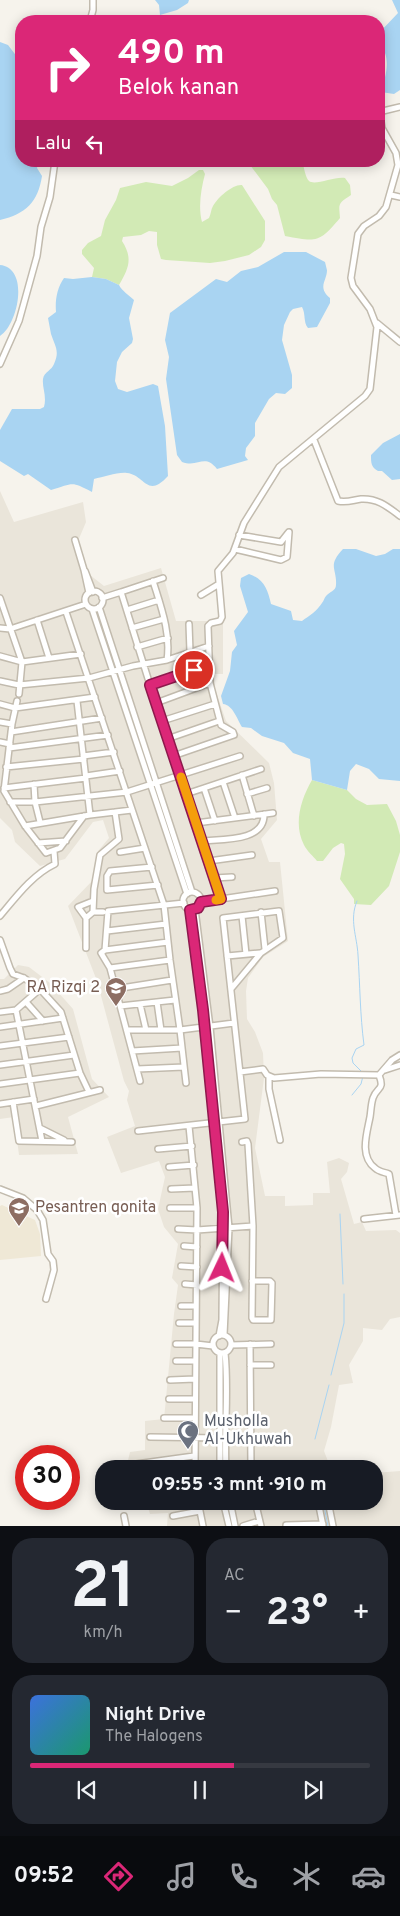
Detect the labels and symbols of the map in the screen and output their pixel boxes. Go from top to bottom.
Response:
pin [173,649,215,691]
school or university icon: RA Rizqi 2 [104,976,128,1007]
place label: RA Rizqi 2 [27,978,100,998]
school or university icon: Pesantren qonita [7,1196,31,1227]
place label: Pesantren qonita [35,1198,156,1218]
position arrow [195,1241,247,1293]
place label: Musholla Al-Ukhuwah [204,1412,292,1450]
mosque icon: Musholla Al-Ukhuwah [176,1419,200,1450]
speed limit sign: 30 [15,1445,80,1510]

